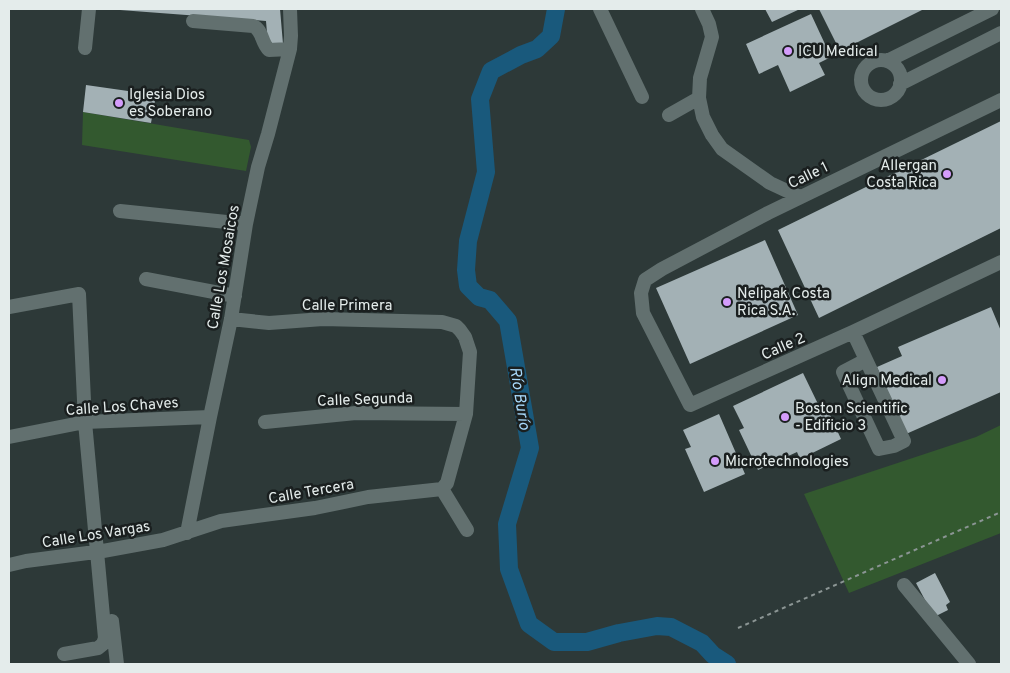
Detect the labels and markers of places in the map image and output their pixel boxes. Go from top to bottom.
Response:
place label: ICU Medical [798,43,878,62]
marker: ICU Medical [782,45,794,57]
place label: Iglesia Dios es Soberano [129,86,212,122]
marker: Iglesia Dios es Soberano [113,97,125,109]
place label: Allergan Costa Rica [866,157,937,193]
marker: Allergan Costa Rica [941,168,953,180]
place label: Nelipak Costa Rica S.A. [737,285,830,321]
marker: Nelipak Costa Rica S.A. [721,296,733,308]
place label: Align Medical [842,372,932,391]
marker: Align Medical [936,374,948,386]
place label: Boston Scientific - Edificio 3 [795,400,908,436]
marker: Boston Scientific - Edificio 3 [779,411,791,423]
place label: Microtechnologies [725,453,849,472]
marker: Microtechnologies [709,455,721,467]

